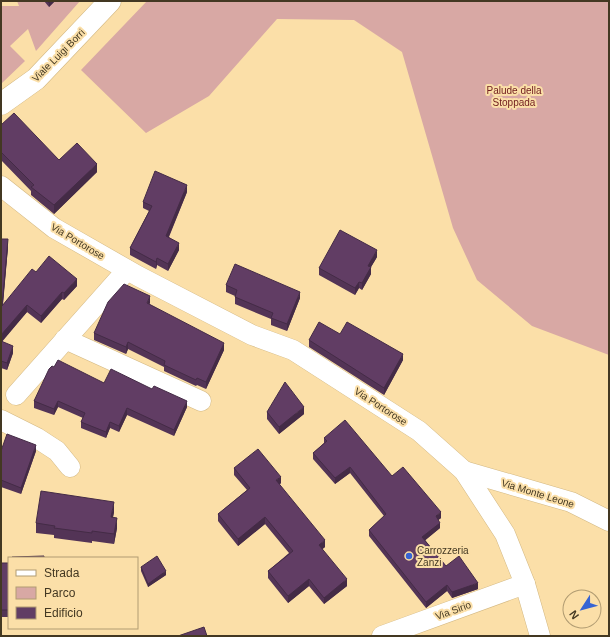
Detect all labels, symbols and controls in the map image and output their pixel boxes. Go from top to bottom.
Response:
street label: Viale Luigi Borri [30,27,87,84]
park label: Palude della Stoppada [486,85,542,108]
street label: Via Portorose [49,221,107,262]
street label: Via Portorose [352,385,409,428]
street label: Via Monte Leone [500,477,576,510]
place label: Carrozzeria Zanzi [417,545,469,568]
marker: Carrozzeria Zanzi [404,551,414,561]
legend [8,557,138,629]
text: Strada [44,566,80,580]
text: Parco [44,586,76,600]
north arrow [562,589,602,629]
street label: Via Sirio [434,599,473,622]
text: Edificio [44,606,83,620]
text: N [567,608,581,622]

